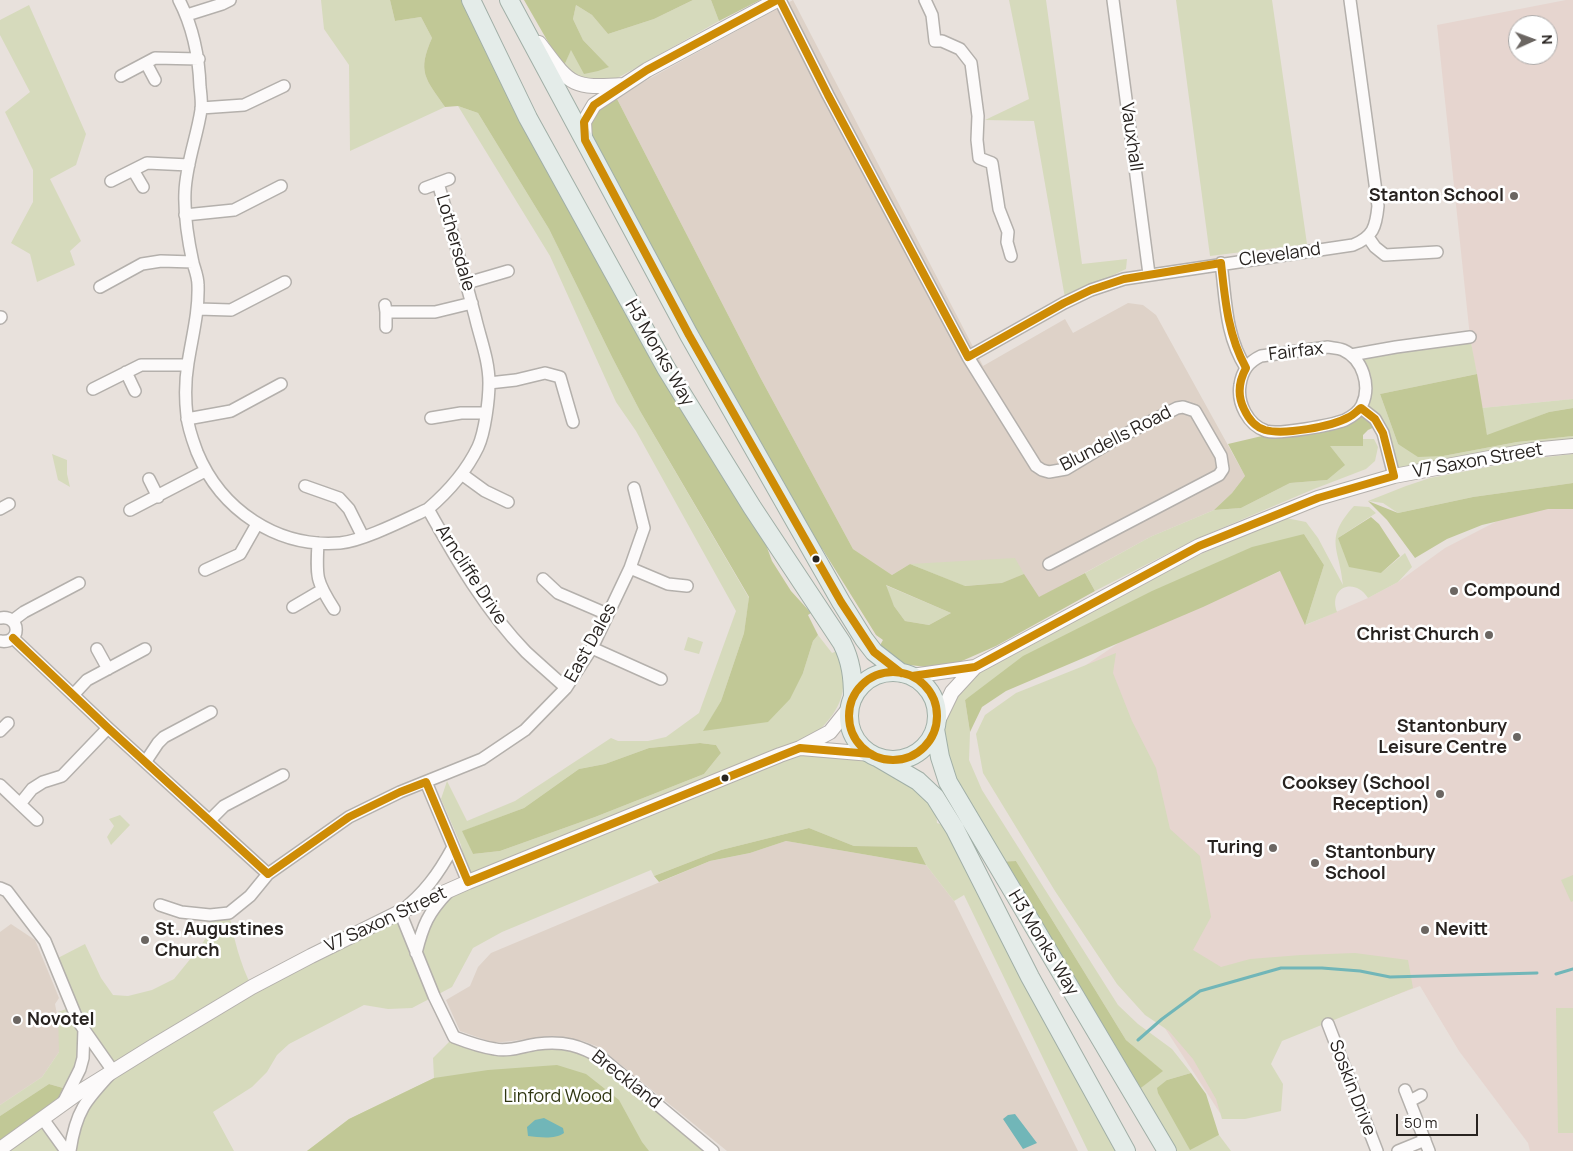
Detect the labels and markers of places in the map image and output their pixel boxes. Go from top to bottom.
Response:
place label: Stanton School [1369,185,1504,207]
marker: Stanton School [1508,190,1520,202]
unlabelled marker [811,554,821,564]
place label: Compound [1464,580,1560,602]
marker: Compound [1448,585,1460,597]
place label: Christ Church [1357,624,1479,646]
marker: Christ Church [1483,629,1495,641]
place label: Stantonbury Leisure Centre [1378,716,1507,759]
marker: Stantonbury Leisure Centre [1511,731,1523,743]
unlabelled marker [720,773,730,783]
place label: Cooksey (School Reception) [1282,773,1430,816]
marker: Cooksey (School Reception) [1434,788,1446,800]
place label: Turing [1207,837,1263,859]
marker: Turing [1267,842,1279,854]
place label: Stantonbury School [1325,842,1435,884]
marker: Stantonbury School [1309,857,1321,869]
place label: St. Augustines Church [155,919,284,962]
place label: Nevitt [1435,919,1488,941]
marker: Nevitt [1419,924,1431,936]
marker: St. Augustines Church [139,934,151,946]
place label: Novotel [27,1009,95,1031]
marker: Novotel [11,1014,23,1026]

